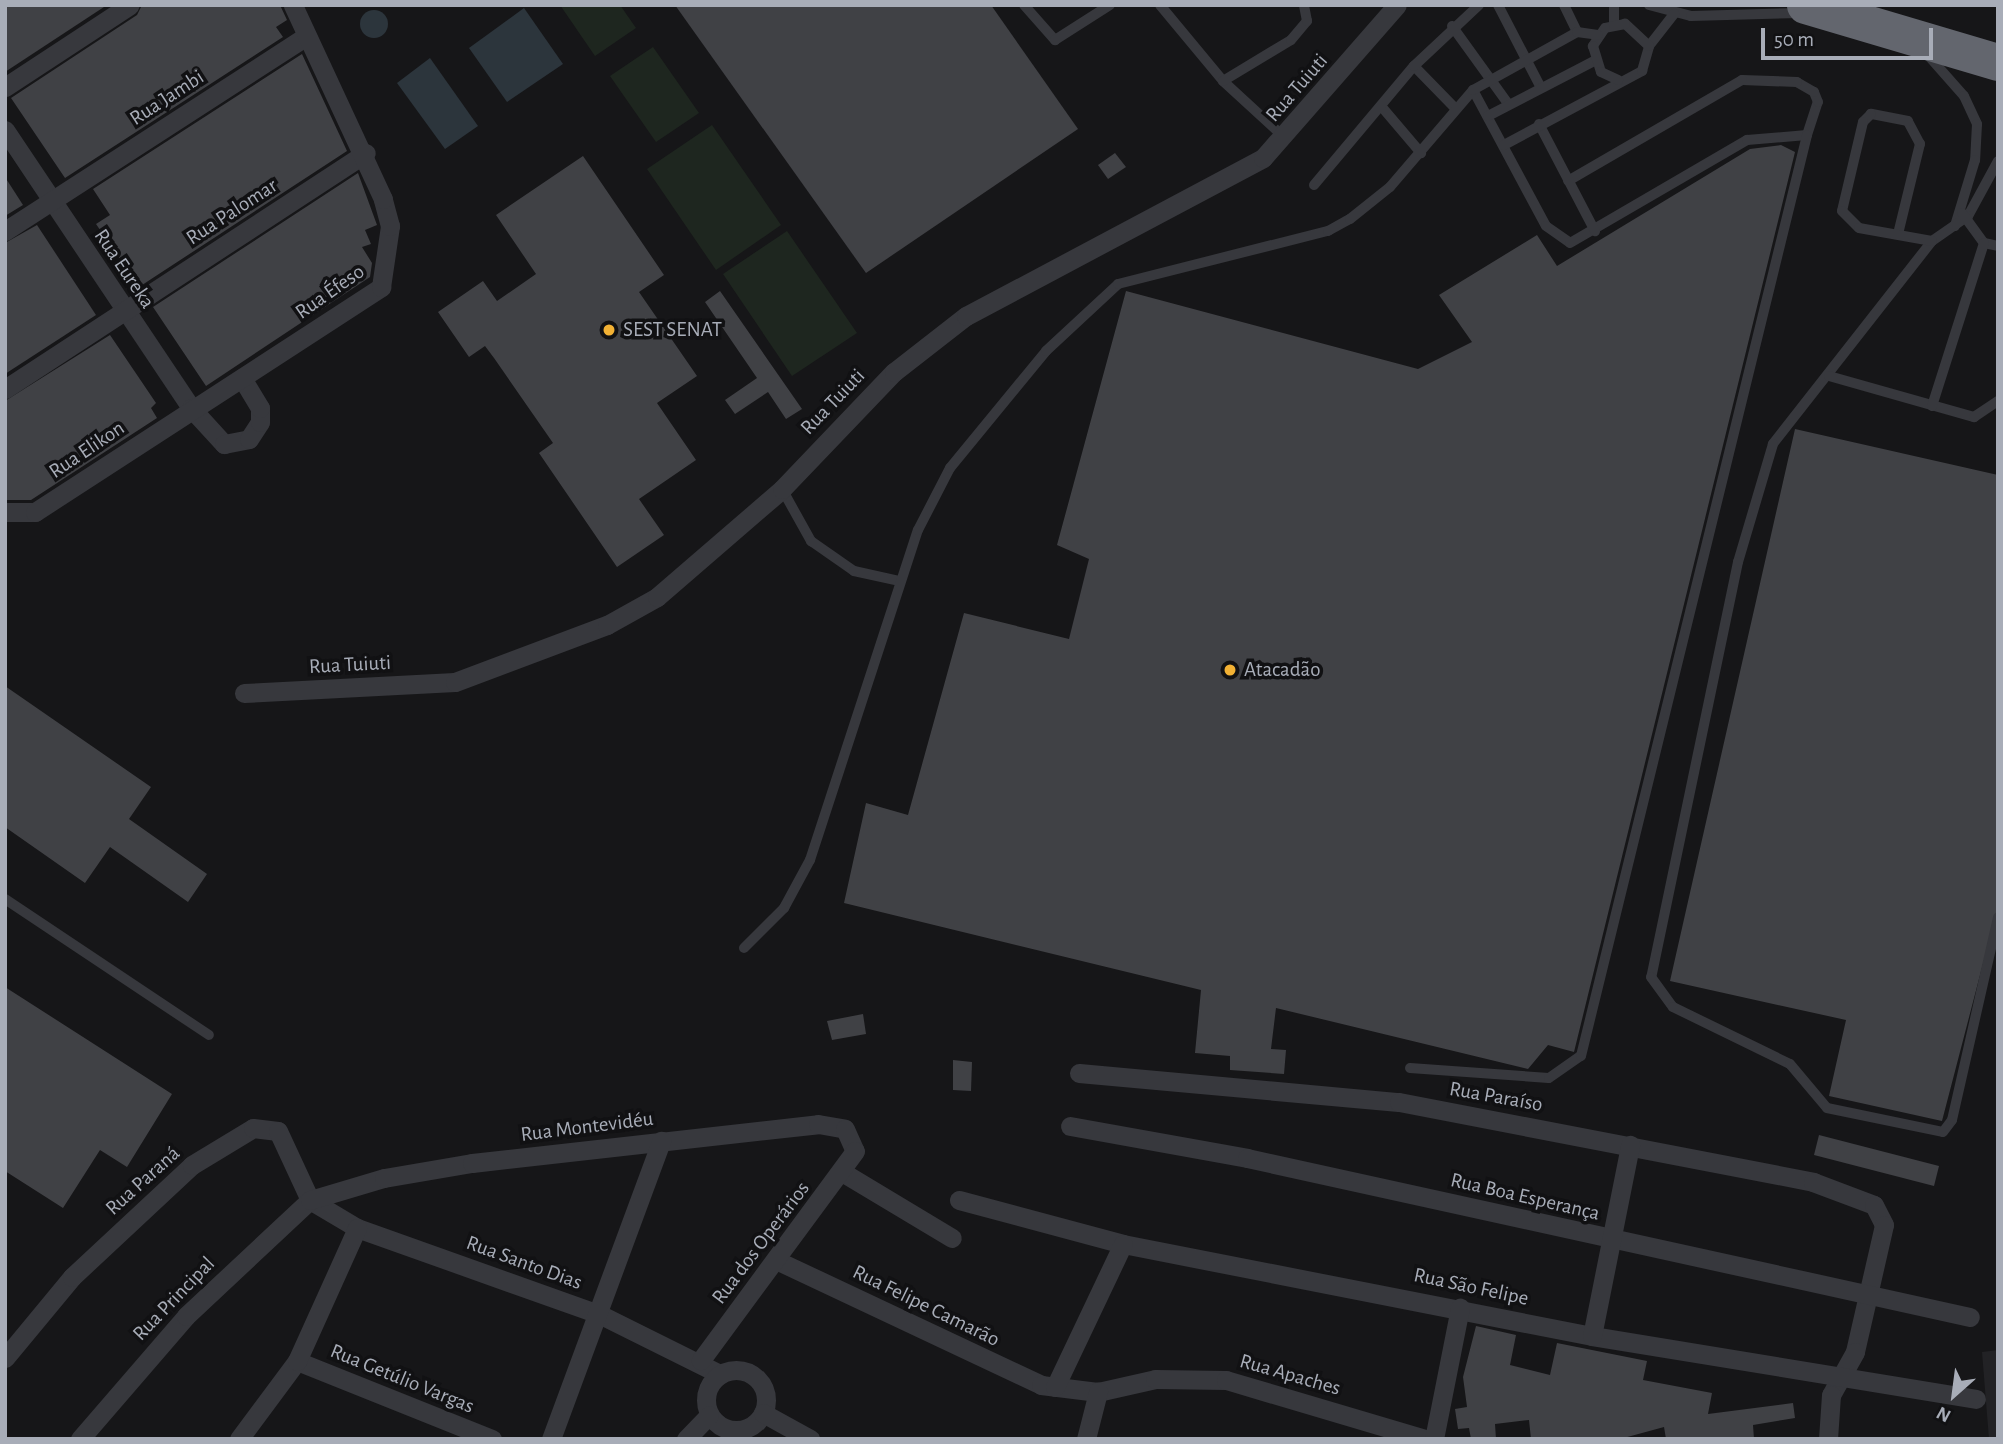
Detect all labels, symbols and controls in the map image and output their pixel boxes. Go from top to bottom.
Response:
scale bar [1765,14,1937,58]
text: 50 m [1774,29,1814,50]
street label: Rua Tuiuti [1261,49,1333,127]
street label: Rua Jambi [125,65,209,131]
street label: Rua Palomar [182,173,282,251]
street label: Rua Eureka [88,224,160,314]
street label: Rua Éfeso [291,259,369,325]
place label: SEST SENAT [623,317,722,343]
marker: SEST SENAT [601,322,617,338]
street label: Rua Tuiuti [795,364,871,440]
street label: Rua Elikon [44,416,130,484]
street label: Rua Tuiuti [308,650,392,680]
place label: Atacadão [1244,657,1321,683]
marker: Atacadão [1222,662,1238,678]
street label: Rua Paraíso [1447,1076,1545,1118]
street label: Rua Montevidéu [519,1106,655,1148]
street label: Rua Paraná [101,1141,185,1221]
street label: Rua Boa Esperança [1448,1168,1602,1226]
street label: Rua dos Operários [707,1177,815,1309]
street label: Rua Santo Dias [463,1230,585,1296]
street label: Rua Principal [128,1252,220,1346]
street label: Rua Felipe Camarão [848,1259,1004,1353]
street label: Rua São Felipe [1411,1263,1531,1311]
street label: Rua Getúlio Vargas [326,1339,478,1419]
street label: Rua Apaches [1237,1349,1343,1401]
north arrow [1919,1360,1989,1430]
text: N [1934,1402,1954,1425]

